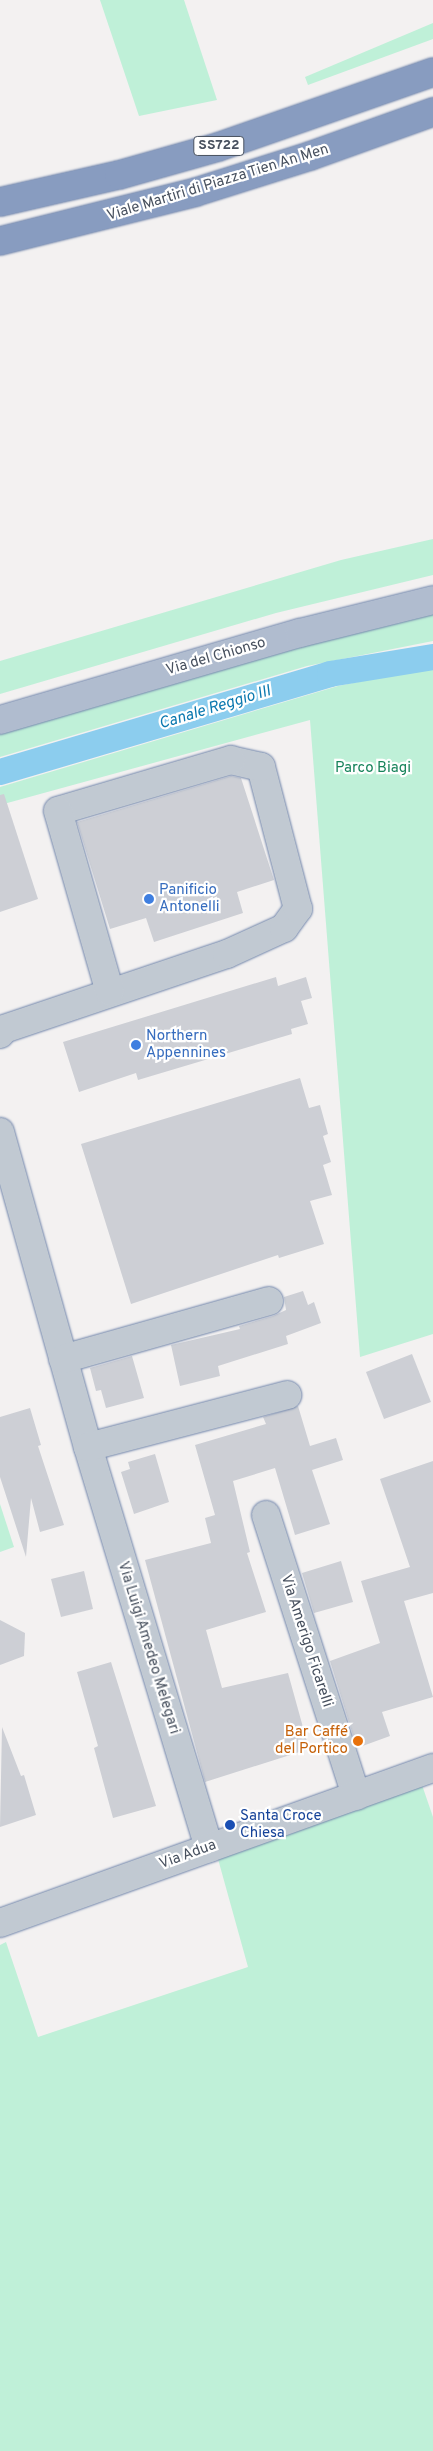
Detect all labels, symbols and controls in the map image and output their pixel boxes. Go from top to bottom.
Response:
road number: SS722 [193,134,245,158]
street label: Viale Martiri di Piazza Tien An Men [104,140,332,226]
street label: Via del Chionso [164,634,268,680]
water label: Canale Reggio III [157,682,273,734]
park label: Parco Biagi [335,760,411,778]
place label: Panificio Antonelli [159,881,220,916]
marker: Panificio Antonelli [143,893,155,905]
place label: Northern Appennines [146,1027,226,1062]
marker: Northern Appennines [130,1039,142,1051]
street label: Via Luigi Amedeo Melegari [113,1559,183,1737]
street label: Via Amerigo Ficarelli [276,1572,336,1710]
place label: Bar Caffé del Portico [275,1723,348,1758]
marker: Bar Caffé del Portico [352,1735,364,1747]
place label: Santa Croce Chiesa [240,1807,322,1842]
marker: Santa Croce Chiesa [224,1819,236,1831]
street label: Via Adua [157,1836,219,1874]

